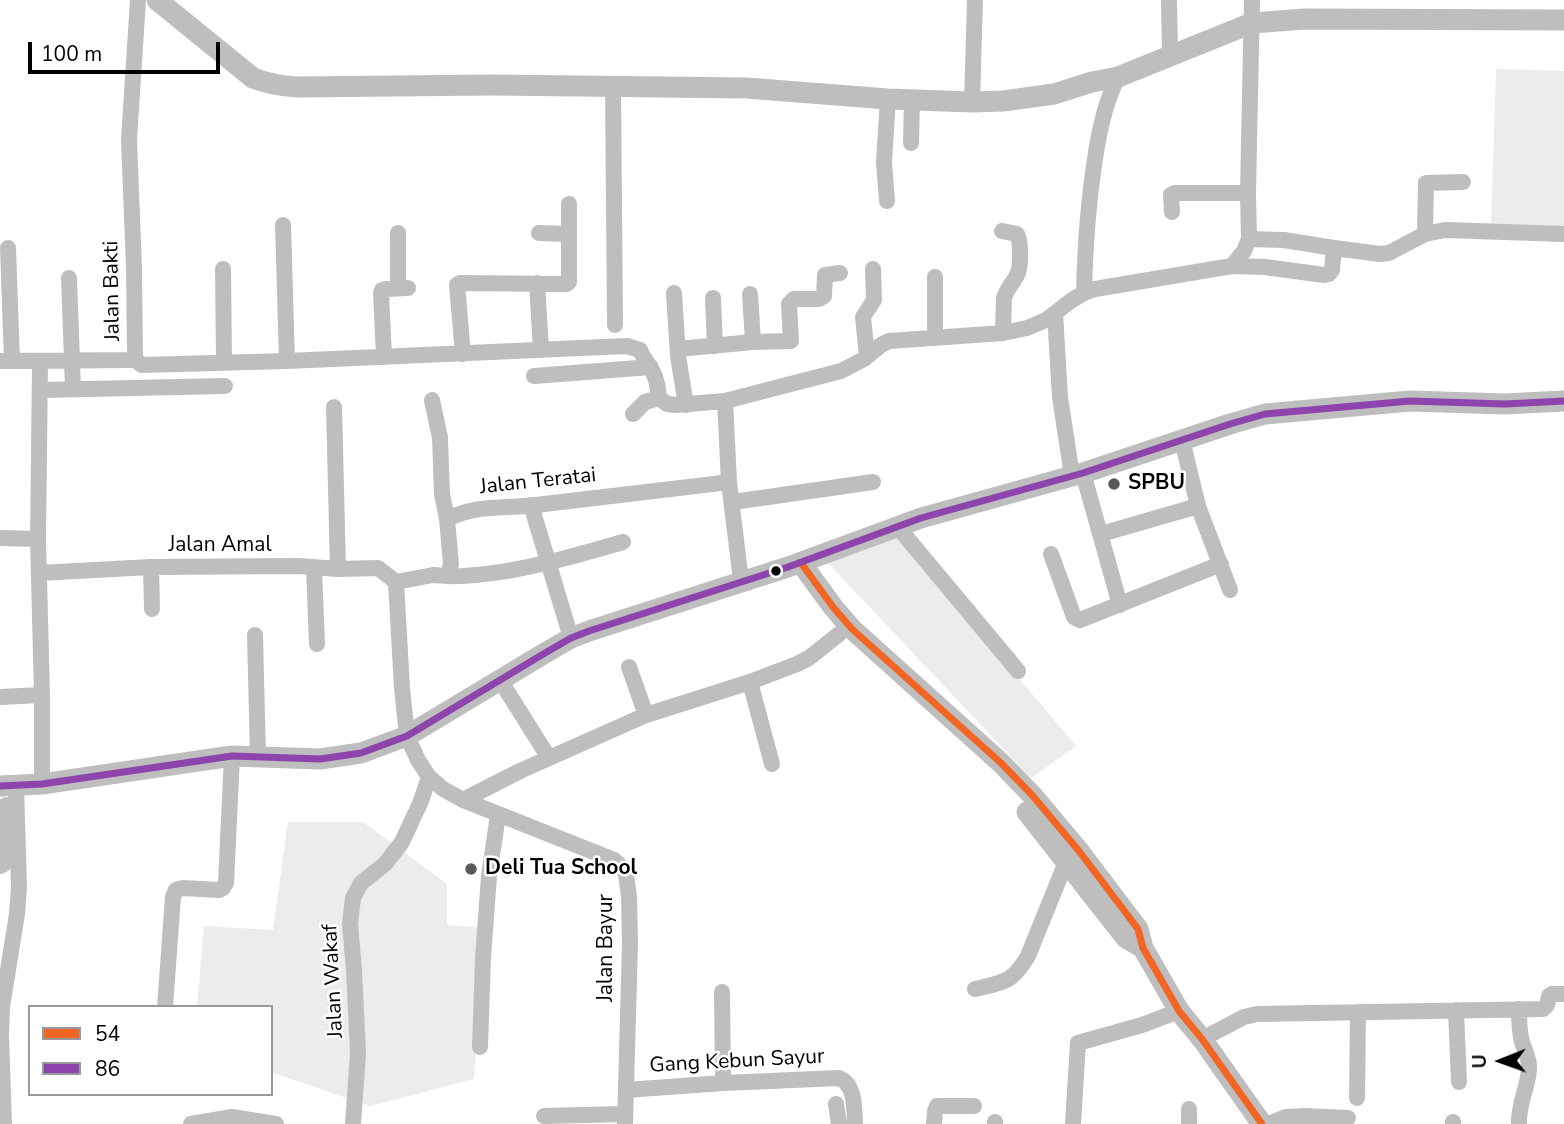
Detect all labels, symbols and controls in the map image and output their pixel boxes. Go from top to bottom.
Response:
scale bar [32,28,224,72]
text: 100 m [41,40,102,68]
street label: Jalan Bakti [100,241,126,341]
street label: Jalan Teratai [479,463,597,501]
place label: SPBU [1128,471,1185,497]
marker: SPBU [1106,476,1122,492]
street label: Jalan Amal [168,533,272,559]
unlabelled marker [769,564,783,578]
place label: Deli Tua School [485,856,637,882]
marker: Deli Tua School [463,861,479,877]
street label: Jalan Bayur [594,894,620,1002]
street label: Jalan Wakaf [318,923,350,1039]
legend [28,1005,273,1096]
text: 54 [95,1020,120,1048]
north arrow [1466,1026,1536,1096]
street label: Gang Kebun Sayur [649,1045,825,1079]
text: U [1467,1054,1493,1069]
text: 86 [95,1055,120,1083]

